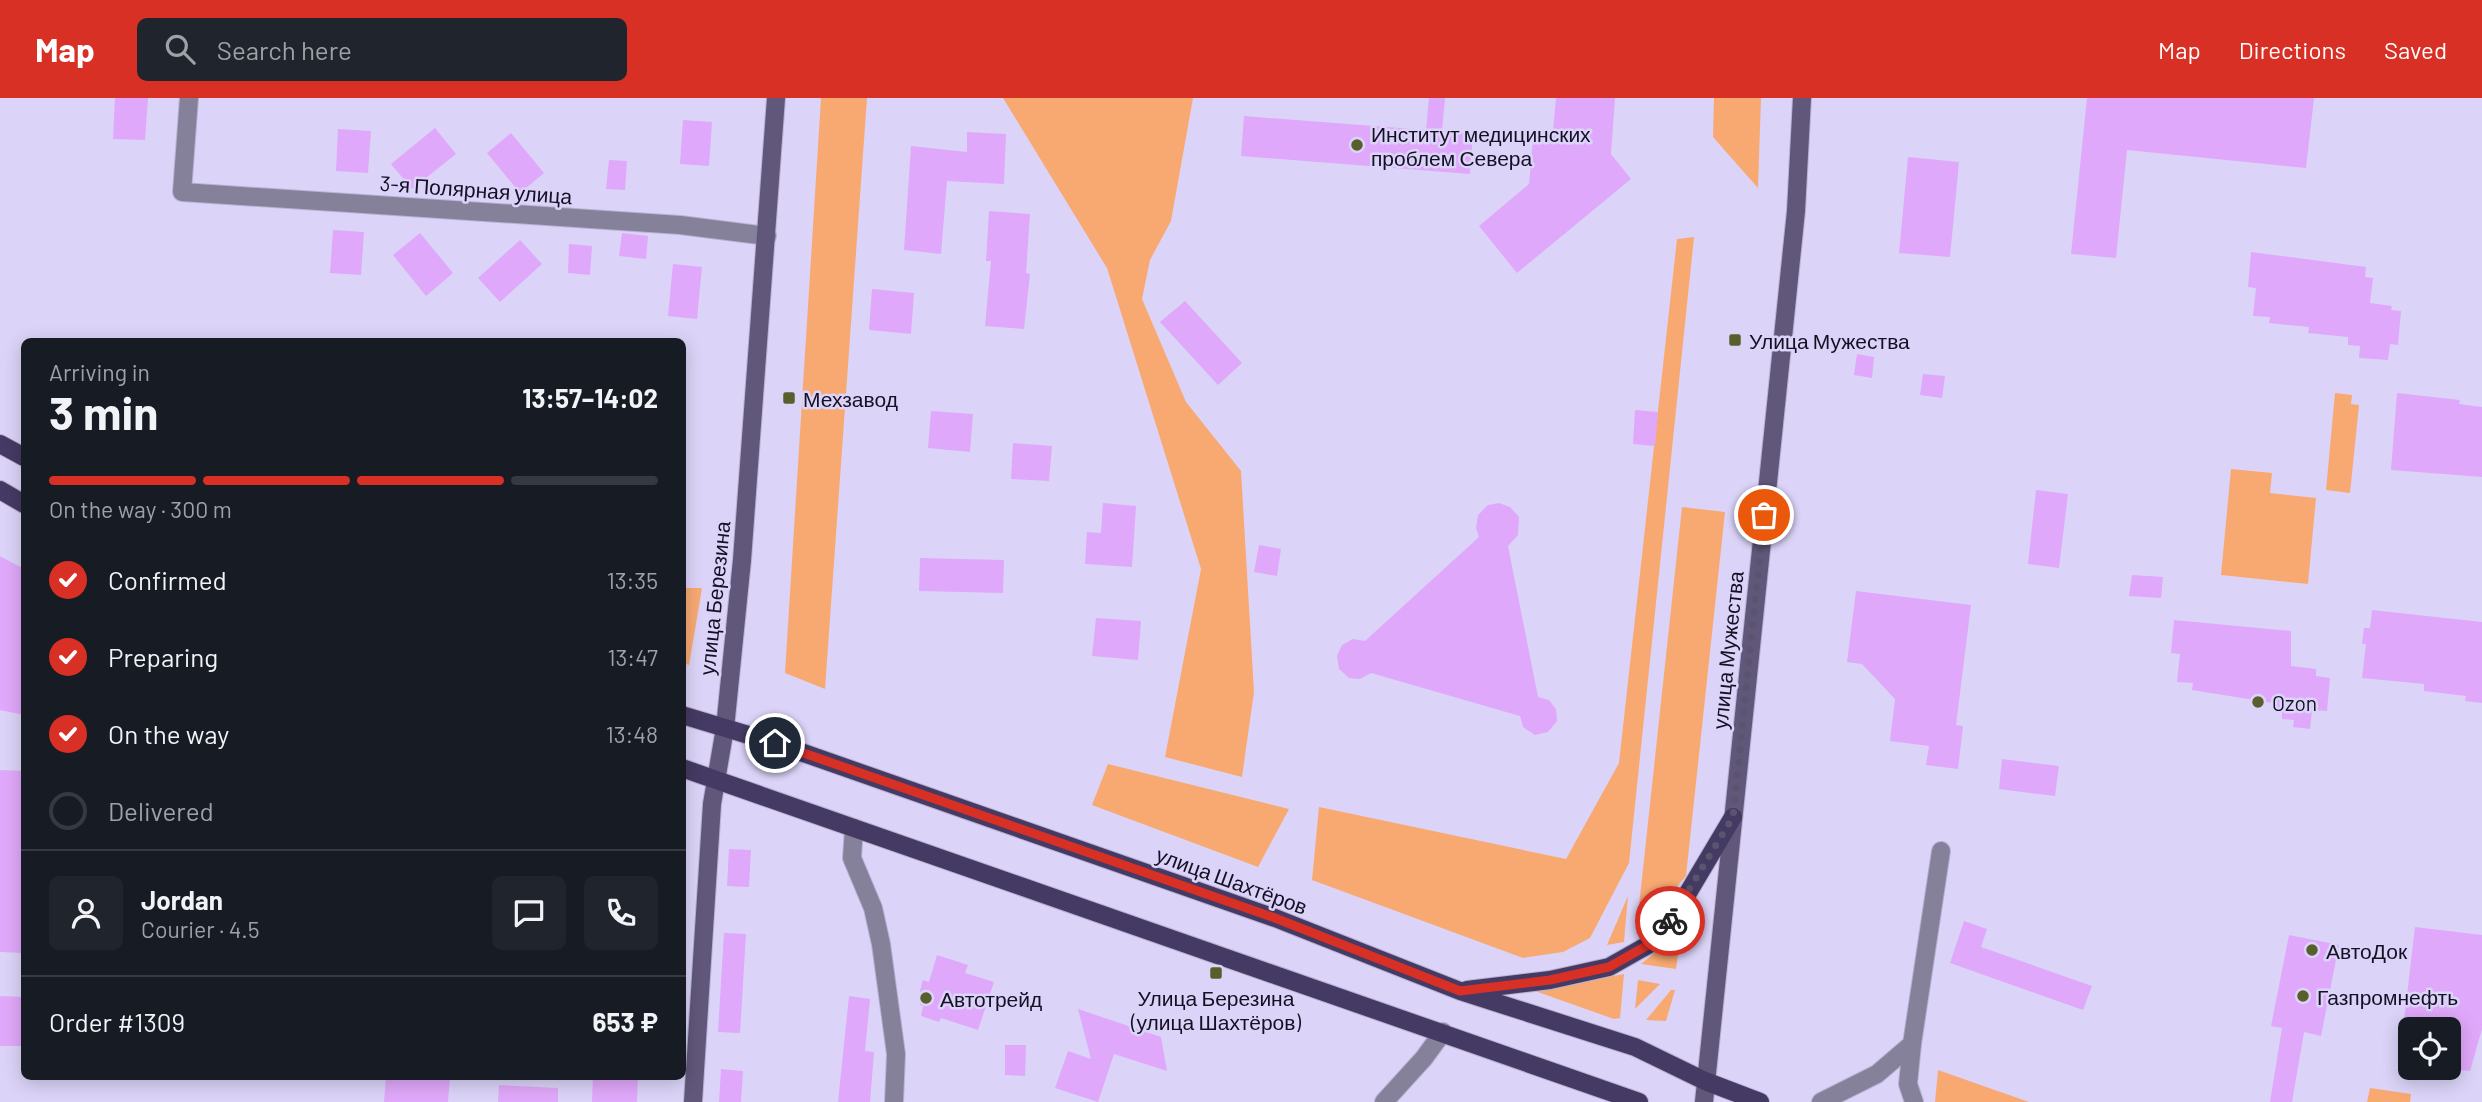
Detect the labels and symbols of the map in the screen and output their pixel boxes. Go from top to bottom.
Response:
place label: Институт медицинских проблем Севера [1371,121,1591,170]
marker: Институт медицинских проблем Севера [1349,137,1365,153]
street label: 3-я Полярная улица [379,170,573,208]
place label: Улица Мужества [1749,328,1910,353]
marker: Улица Мужества [1727,332,1743,348]
place label: Мехзавод [803,386,898,411]
marker: Мехзавод [781,390,797,406]
pin [1734,485,1794,545]
street label: улица Березина [693,519,735,676]
street label: улица Мужества [1706,569,1748,730]
place label: Ozon [2272,690,2317,715]
marker: Ozon [2250,694,2266,710]
pin [745,713,805,773]
street label: улица Шахтёров [1153,841,1311,919]
courier [1635,886,1705,956]
place label: АвтоДок [2326,938,2408,963]
marker: АвтоДок [2304,942,2320,958]
marker: Улица Березина (улица Шахтёров) [1208,965,1224,981]
place label: Газпромнефть [2317,984,2458,1009]
place label: Улица Березина (улица Шахтёров) [1130,985,1301,1034]
place label: Автотрейд [940,986,1042,1011]
marker: Газпромнефть [2295,988,2311,1004]
marker: Автотрейд [918,990,934,1006]

